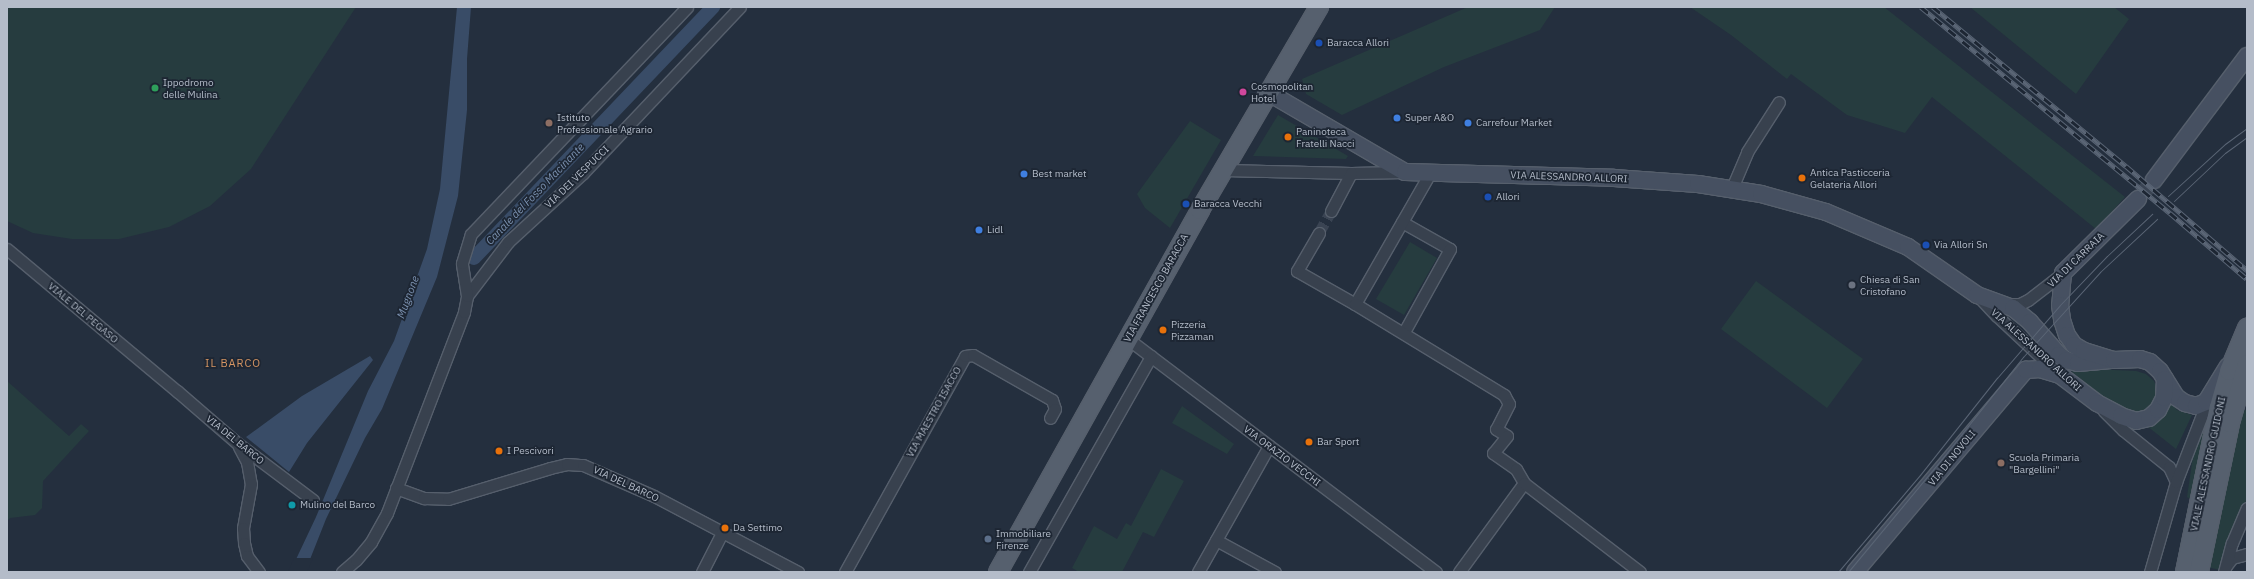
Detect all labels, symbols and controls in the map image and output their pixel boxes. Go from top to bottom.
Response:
place label: Baracca Allori [1327,37,1389,49]
marker: Baracca Allori [1314,38,1324,48]
place label: Ippodromo delle Mulina [163,76,218,100]
place label: Cosmopolitan Hotel [1251,80,1313,104]
marker: Ippodromo delle Mulina [150,83,160,93]
marker: Cosmopolitan Hotel [1238,87,1248,97]
place label: Istituto Professionale Agrario [557,111,653,134]
place label: Super A&O [1405,112,1454,124]
marker: Super A&O [1392,113,1402,123]
place label: Carrefour Market [1476,117,1552,129]
marker: Istituto Professionale Agrario [544,118,554,128]
marker: Carrefour Market [1463,118,1473,128]
place label: Paninoteca Fratelli Nacci [1296,125,1354,148]
marker: Paninoteca Fratelli Nacci [1283,132,1293,142]
water label: Canale del Fosso Macinante [483,140,587,248]
street label: VIA DEI VESPUCCI [542,143,612,211]
place label: Antica Pasticceria Gelateria Allori [1810,166,1890,190]
place label: Best market [1032,168,1087,180]
marker: Best market [1019,169,1029,179]
street label: VIA ALESSANDRO ALLORI [1510,169,1628,185]
marker: Antica Pasticceria Gelateria Allori [1797,173,1807,183]
place label: Allori [1496,191,1520,203]
marker: Allori [1483,192,1493,202]
place label: Baracca Vecchi [1194,198,1262,210]
marker: Baracca Vecchi [1181,199,1191,209]
place label: Lidl [987,224,1003,236]
marker: Lidl [974,225,984,235]
street label: VIA DI CARRAIA [2045,230,2107,290]
street label: VIA FRANCESCO BARACCA [1121,232,1191,344]
place label: Via Allori Sn [1934,239,1988,251]
marker: Via Allori Sn [1921,240,1931,250]
place label: Chiesa di San Cristofano [1860,273,1920,296]
water label: Mugnone [394,274,422,320]
street label: VIALE DEL PEGASO [46,280,120,346]
marker: Chiesa di San Cristofano [1847,280,1857,290]
street label: VIA ALESSANDRO ALLORI [1988,306,2084,394]
place label: Pizzeria Pizzaman [1171,318,1214,342]
marker: Pizzeria Pizzaman [1158,325,1168,335]
district label: IL BARCO [205,356,261,370]
street label: VIA MAESTRO ISACCO [904,365,964,459]
street label: VIALE ALESSANDRO GUIDONI [2188,396,2228,532]
street label: VIA DEL BARCO [204,413,266,467]
street label: VIA ORAZIO VECCHI [1241,423,1323,489]
street label: VIA DI NOVOLI [1926,428,1978,488]
place label: Bar Sport [1317,436,1359,448]
marker: Bar Sport [1304,437,1314,447]
place label: I Pescivori [507,445,554,457]
marker: I Pescivori [494,446,504,456]
place label: Scuola Primaria "Bargellini" [2009,451,2079,474]
marker: Scuola Primaria "Bargellini" [1996,458,2006,468]
street label: VIA DEL BARCO [591,464,661,504]
place label: Mulino del Barco [300,499,375,511]
marker: Mulino del Barco [287,500,297,510]
place label: Da Settimo [733,522,782,534]
marker: Da Settimo [720,523,730,533]
place label: Immobiliare Firenze [996,527,1051,550]
marker: Immobiliare Firenze [983,534,993,544]

